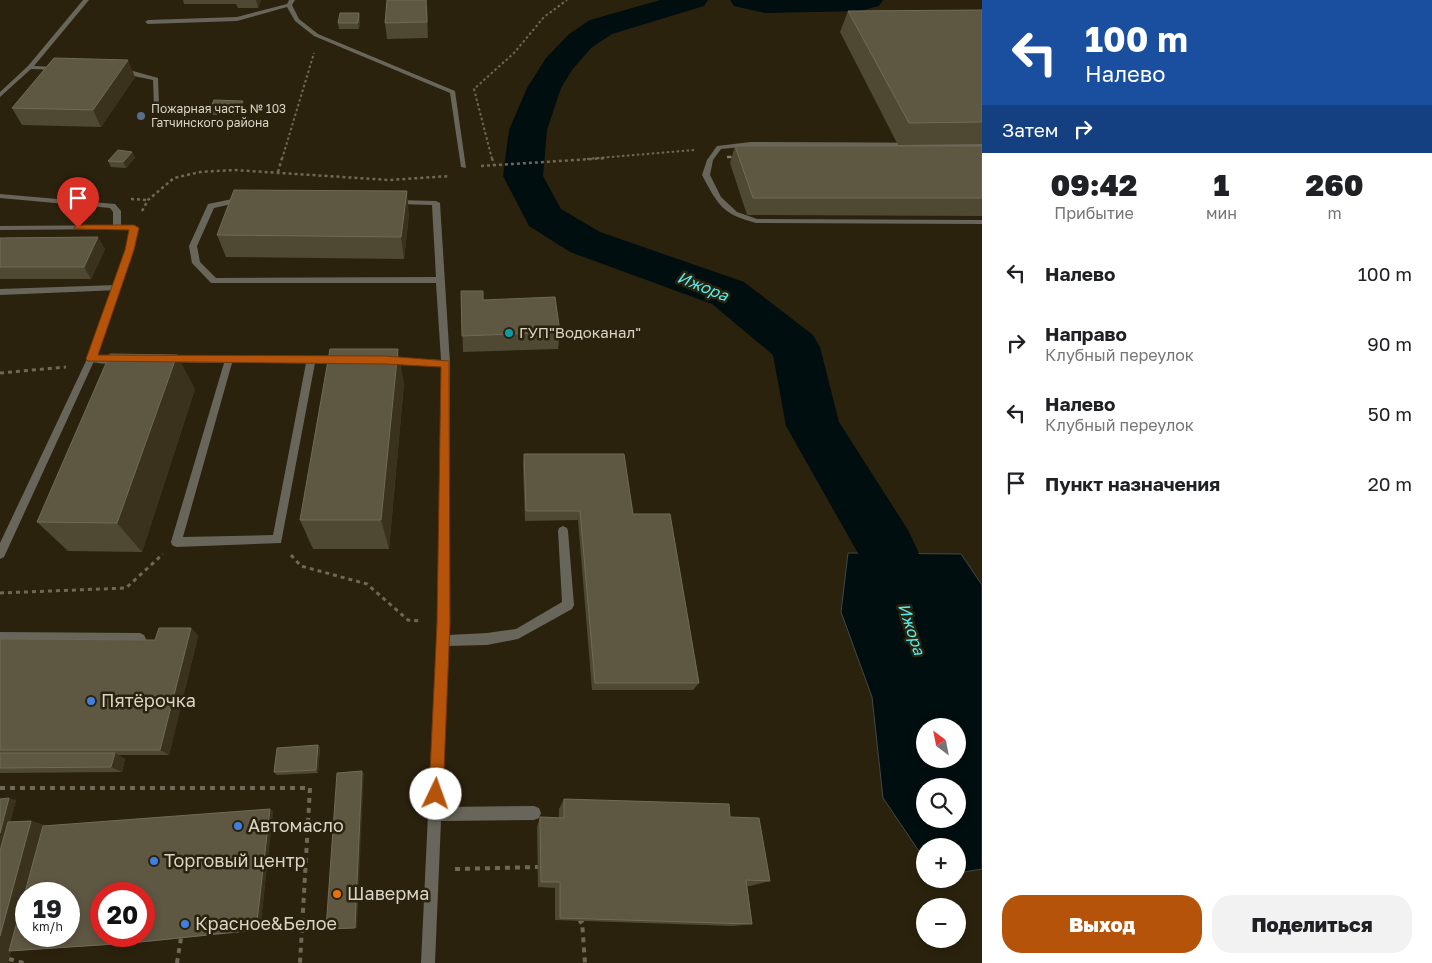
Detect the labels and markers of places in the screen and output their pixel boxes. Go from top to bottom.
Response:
place label: Пожарная часть № 103 Гатчинского района [151,101,286,130]
marker: Пожарная часть № 103 Гатчинского района [135,110,147,122]
pin [57,177,99,228]
place label: ГУП"Водоканал" [519,323,641,341]
marker: ГУП"Водоканал" [503,327,515,339]
place label: Пятёрочка [101,689,196,711]
marker: Пятёрочка [85,695,97,707]
place label: Автомасло [248,814,344,836]
marker: Автомасло [232,820,244,832]
place label: Торговый центр [164,849,306,871]
marker: Торговый центр [148,855,160,867]
place label: Шаверма [347,882,429,904]
marker: Шаверма [331,888,343,900]
place label: Красное&Белое [195,912,337,934]
marker: Красное&Белое [179,918,191,930]

